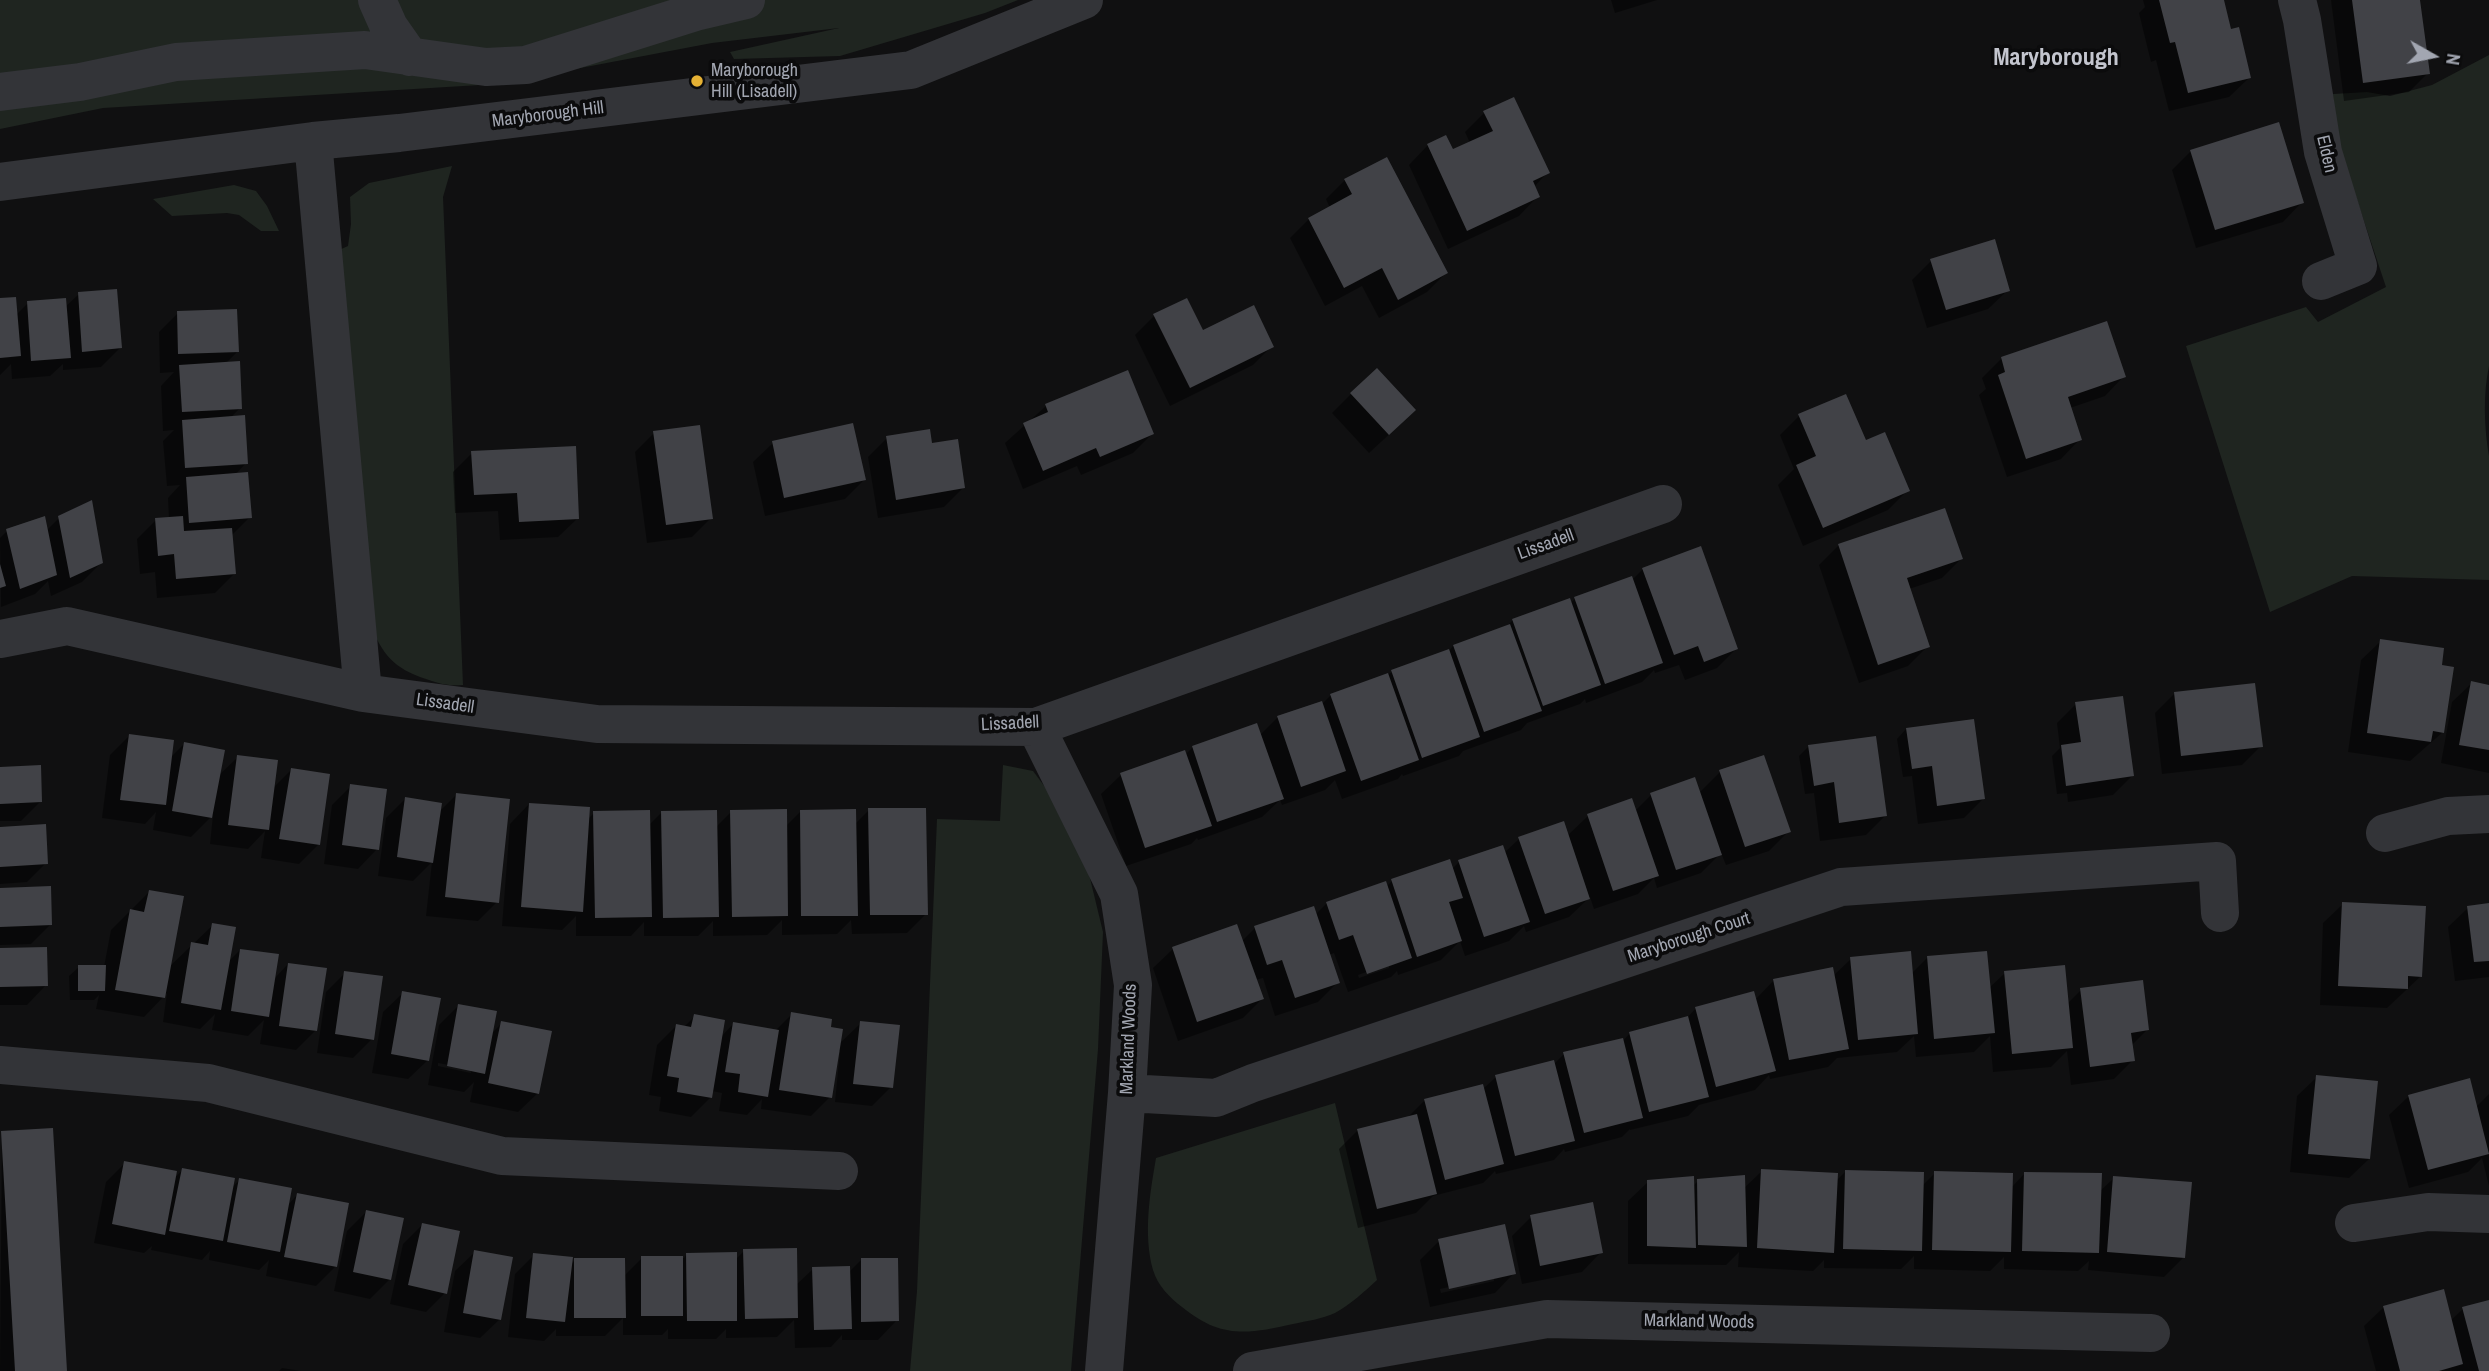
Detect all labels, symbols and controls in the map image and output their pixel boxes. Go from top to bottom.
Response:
north arrow [2398,21,2468,91]
district label: Maryborough [1993,45,2119,73]
text: N [2440,52,2467,67]
place label: Maryborough Hill (Lisadell) [711,60,798,102]
marker: Maryborough Hill (Lisadell) [689,73,705,89]
street label: Maryborough Hill [491,97,605,133]
street label: Elden [2311,133,2341,175]
street label: Lissadell [1515,525,1577,565]
street label: Lissadell [415,689,475,719]
street label: Lissadell [980,712,1040,736]
street label: Maryborough Court [1625,908,1753,968]
street label: Markland Woods [1116,983,1142,1095]
street label: Markland Woods [1644,1310,1754,1334]

